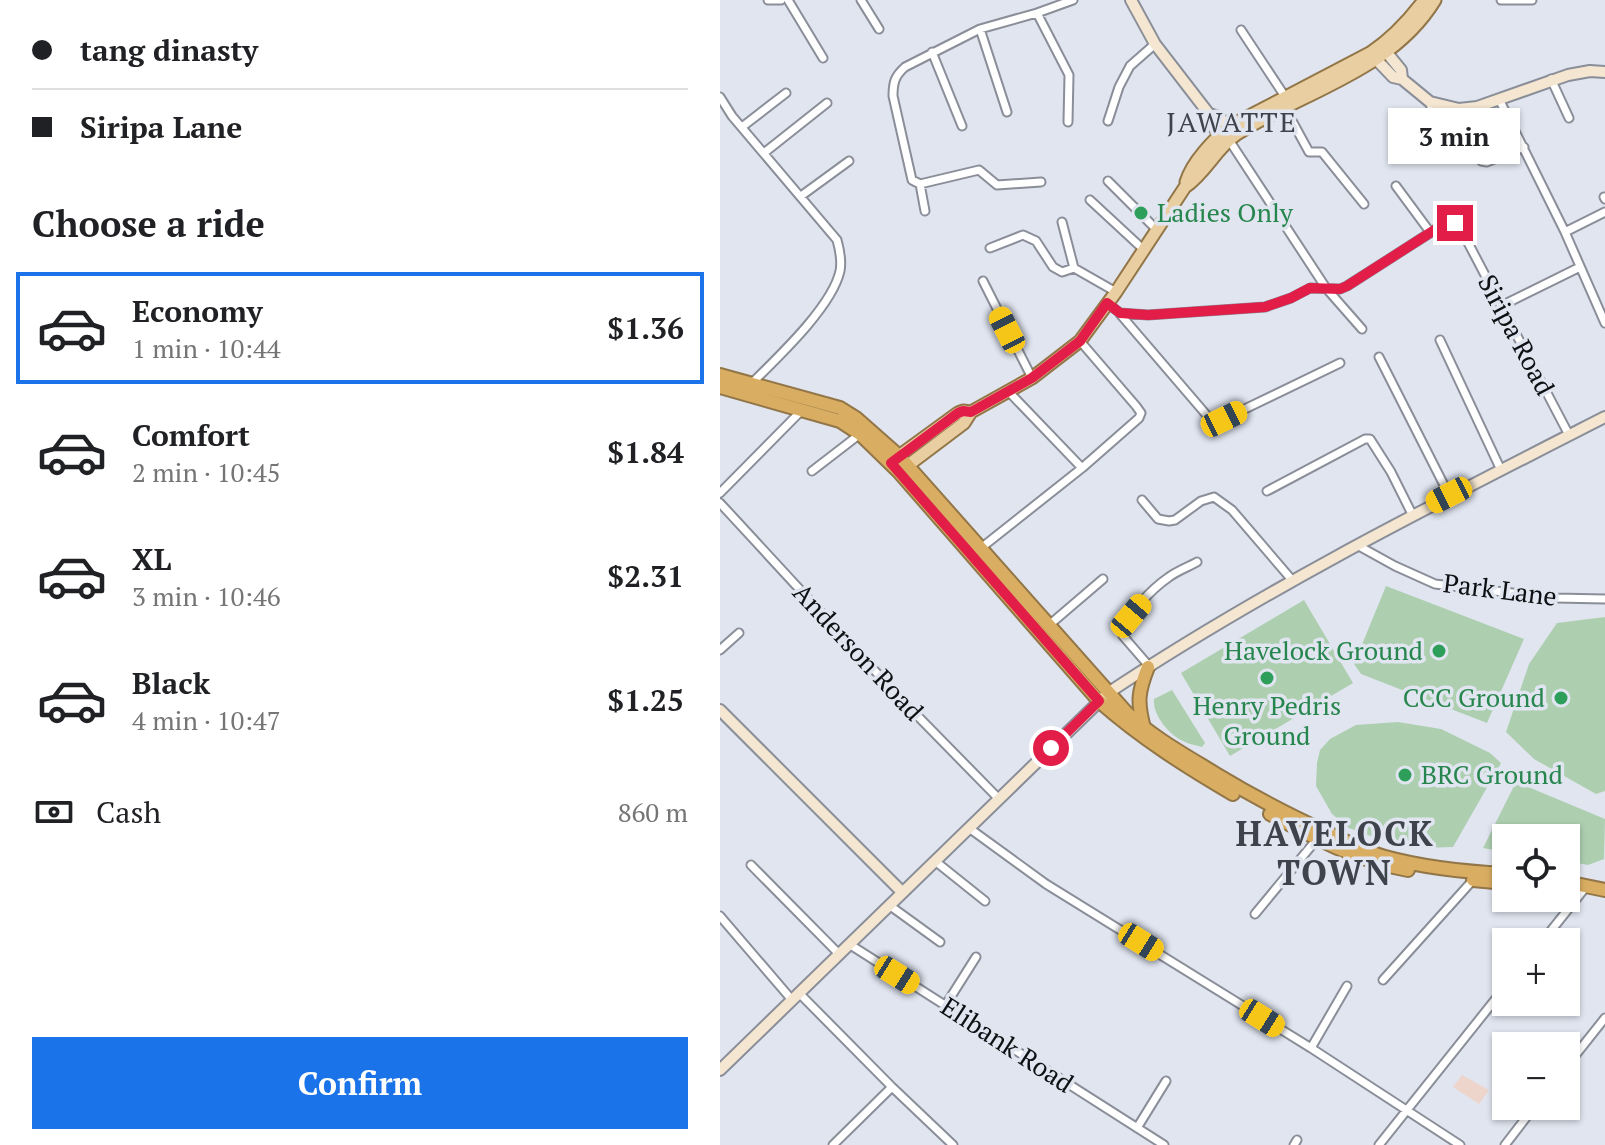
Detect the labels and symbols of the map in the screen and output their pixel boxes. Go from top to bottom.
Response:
district label: JAWATTE [1166,103,1298,140]
callout: 3 min [1389,107,1521,163]
place label: Ladies Only [1157,195,1294,229]
marker: Ladies Only [1132,204,1150,222]
route end [1437,205,1473,241]
street label: Siripa Road [1471,268,1563,401]
car [985,303,1029,357]
car [1197,398,1251,440]
car [1422,473,1476,517]
street label: Park Lane [1441,565,1559,613]
street label: Anderson Road [786,575,931,727]
car [1106,590,1156,642]
place label: Havelock Ground [1224,633,1423,667]
marker: Havelock Ground [1430,642,1448,660]
marker: Henry Pedris Ground [1258,669,1276,687]
place label: CCC Ground [1403,680,1545,714]
place label: Henry Pedris Ground [1193,688,1341,752]
marker: CCC Ground [1552,689,1570,707]
route start [1033,730,1069,766]
place label: BRC Ground [1421,757,1563,791]
marker: BRC Ground [1396,766,1414,784]
district label: HAVELOCK TOWN [1235,811,1435,895]
car [1114,919,1168,965]
car [870,952,924,998]
street label: Elibank Road [935,989,1080,1100]
car [1235,995,1289,1041]

